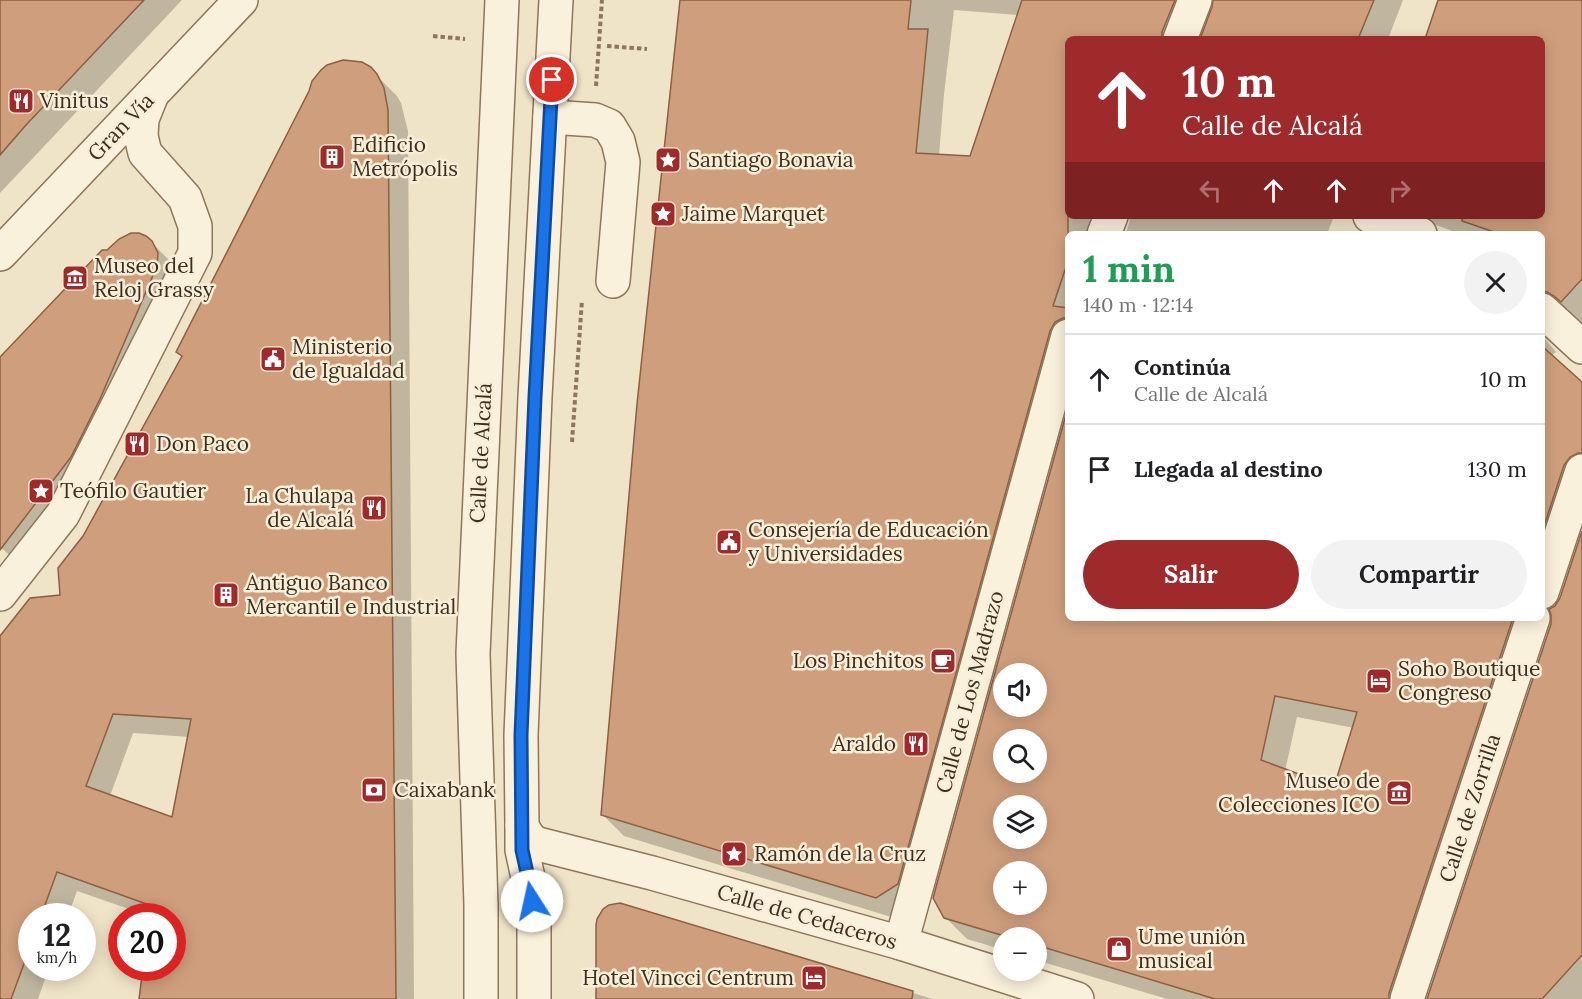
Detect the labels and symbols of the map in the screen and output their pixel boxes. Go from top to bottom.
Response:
pin [526,54,577,105]
restaurant icon: Vinitus [6,86,36,116]
place label: Vinitus [39,87,109,114]
street label: Gran Vía [82,87,160,166]
place label: Edificio Metrópolis [352,131,458,182]
building icon: Edificio Metrópolis [317,142,347,172]
place icon: Santiago Bonavia [653,145,683,175]
place label: Santiago Bonavia [688,146,854,173]
place icon: Jaime Marquet [648,199,678,229]
place label: Jaime Marquet [681,200,826,227]
place label: Museo del Reloj Grassy [94,252,214,303]
museum icon: Museo del Reloj Grassy [60,263,90,293]
place label: Ministerio de Igualdad [292,333,405,384]
public building icon: Ministerio de Igualdad [258,344,288,374]
street label: Calle de Alcalá [463,382,498,524]
restaurant icon: Don Paco [122,429,152,459]
place label: Don Paco [156,430,249,457]
place icon: Teófilo Gautier [26,476,56,506]
place label: Teófilo Gautier [60,477,206,504]
place label: La Chulapa de Alcalá [245,482,354,533]
restaurant icon: La Chulapa de Alcalá [359,493,389,523]
place label: Consejería de Educación y Universidades [748,516,989,567]
public building icon: Consejería de Educación y Universidades [714,527,744,557]
place label: Antiguo Banco Mercantil e Industrial [245,569,456,620]
building icon: Antiguo Banco Mercantil e Industrial [211,580,241,610]
street label: Calle de Los Madrazo [930,588,1010,796]
cafe icon: Los Pinchitos [928,646,958,676]
place label: Los Pinchitos [793,647,924,674]
place label: Soho Boutique Congreso [1398,655,1541,706]
hotel icon: Soho Boutique Congreso [1364,666,1394,696]
restaurant icon: Araldo [901,729,931,759]
place label: Araldo [832,730,896,757]
street label: Calle de Zorrilla [1433,730,1506,886]
place label: Museo de Colecciones ICO [1218,767,1380,818]
bank icon: Caixabank [359,775,389,805]
place label: Caixabank [394,776,495,803]
museum icon: Museo de Colecciones ICO [1384,778,1414,808]
place icon: Ramón de la Cruz [719,839,749,869]
place label: Ramón de la Cruz [754,840,926,867]
position arrow [500,869,564,933]
street label: Calle de Cedaceros [714,878,900,955]
speed limit sign: 20 [108,903,186,981]
place label: Ume unión musical [1138,923,1246,974]
shop icon: Ume unión musical [1104,934,1134,964]
hotel icon: Hotel Vincci Centrum [799,963,829,993]
place label: Hotel Vincci Centrum [582,964,794,991]

